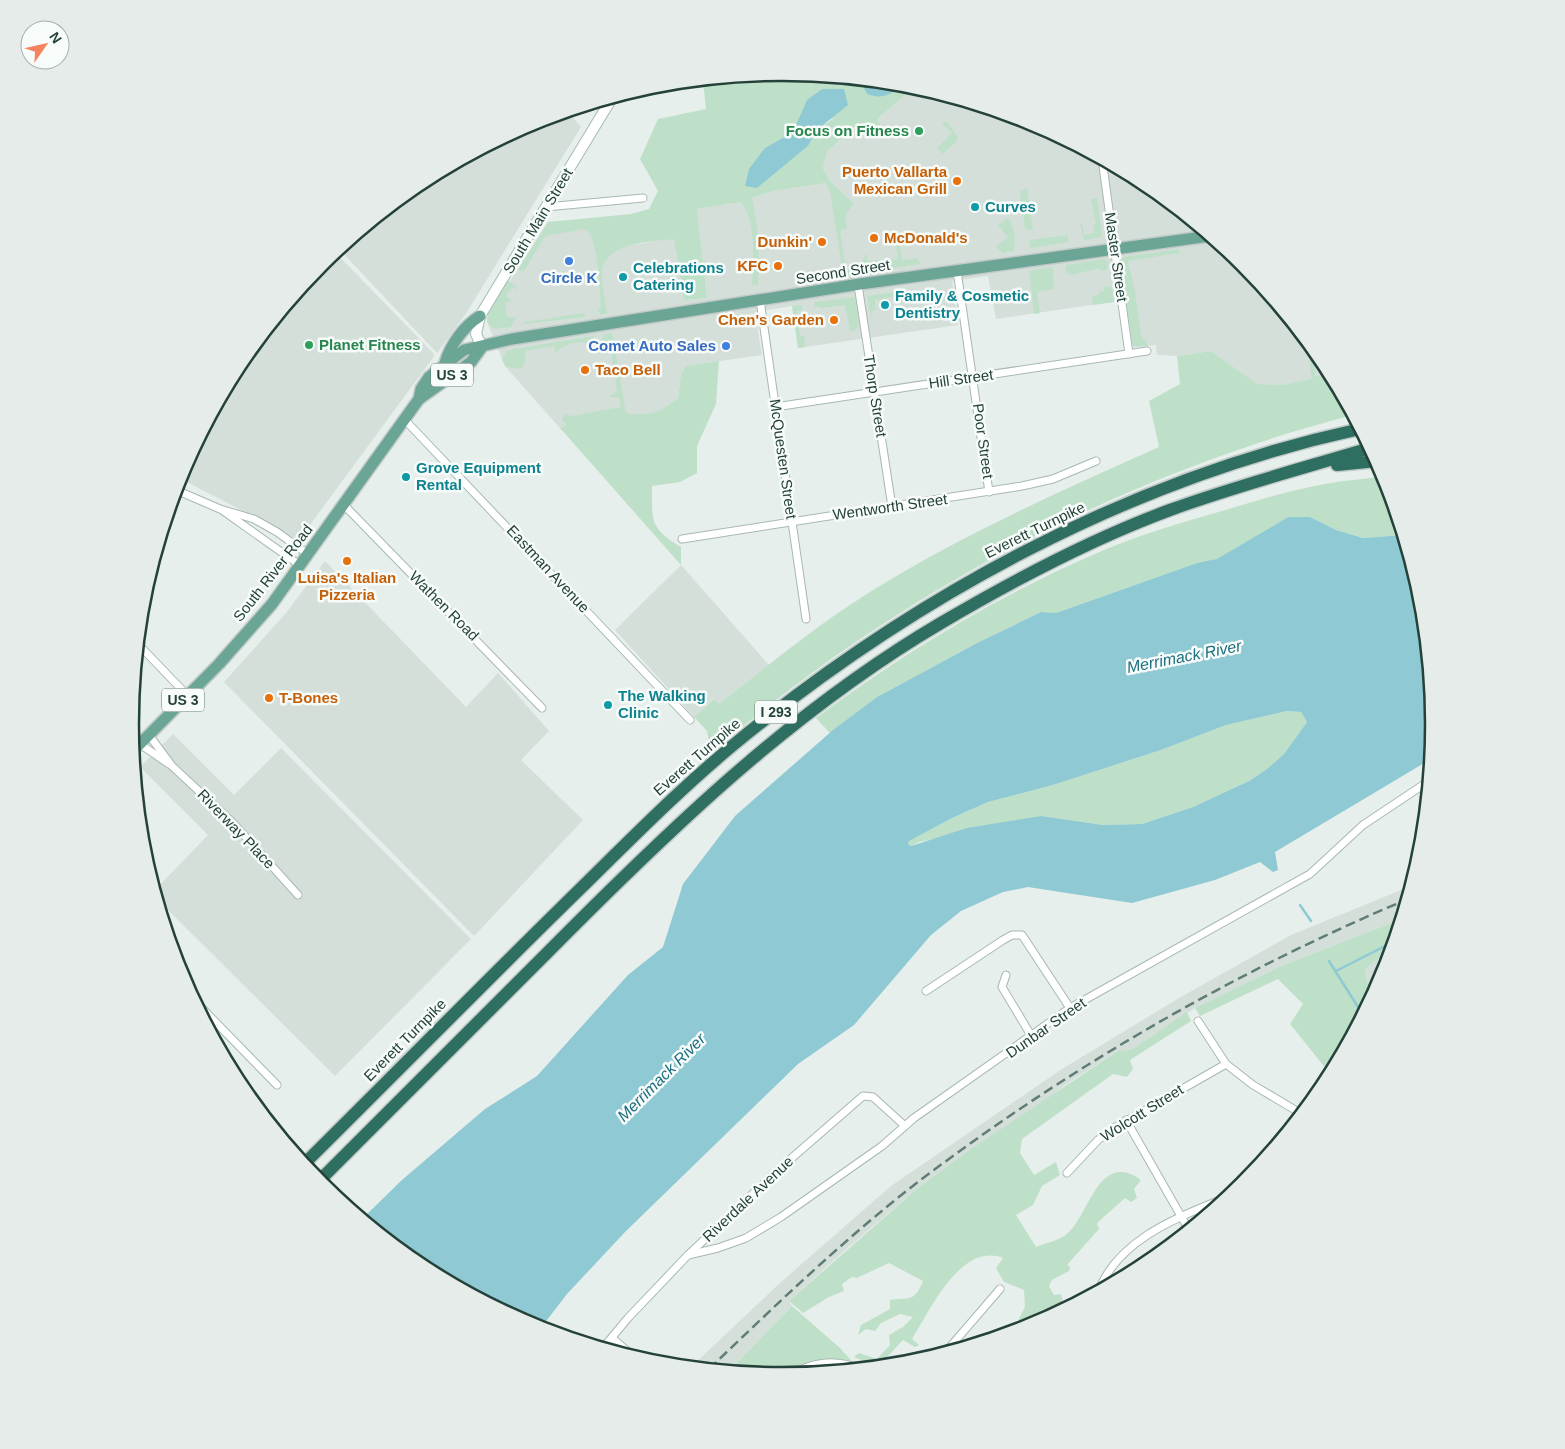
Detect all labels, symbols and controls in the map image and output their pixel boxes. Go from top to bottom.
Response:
north arrow [20,20,70,70]
text: N [46,29,65,46]
place label: Focus on Fitness [786,122,909,139]
marker: Focus on Fitness [913,125,925,137]
place label: Puerto Vallarta Mexican Grill [842,163,948,197]
street label: South Main Street [499,164,576,277]
marker: Puerto Vallarta Mexican Grill [951,175,963,187]
place label: Curves [985,198,1036,215]
marker: Curves [969,201,981,213]
street label: Master Street [1102,211,1131,304]
place label: McDonald's [884,229,968,246]
marker: McDonald's [868,232,880,244]
place label: Dunkin' [758,233,812,250]
marker: Dunkin' [816,236,828,248]
marker: Circle K [563,255,575,267]
street label: Second Street [795,256,892,287]
place label: KFC [737,257,768,274]
place label: Celebrations Catering [633,259,724,293]
marker: KFC [772,260,784,272]
place label: Circle K [541,269,598,286]
marker: Celebrations Catering [617,271,629,283]
place label: Family & Cosmetic Dentistry [895,287,1029,321]
marker: Family & Cosmetic Dentistry [879,299,891,311]
place label: Chen's Garden [718,311,824,328]
marker: Chen's Garden [828,314,840,326]
place label: Planet Fitness [319,336,421,353]
place label: Comet Auto Sales [588,337,716,354]
marker: Planet Fitness [303,339,315,351]
marker: Comet Auto Sales [720,340,732,352]
street label: Thorp Street [861,353,891,439]
place label: Taco Bell [595,361,661,378]
road number: US 3 [431,364,473,386]
marker: Taco Bell [579,364,591,376]
street label: Hill Street [928,365,995,391]
street label: McQuesten Street [767,398,800,521]
street label: Poor Street [970,402,997,481]
place label: Grove Equipment Rental [416,459,541,493]
marker: Grove Equipment Rental [400,471,412,483]
street label: Wentworth Street [832,490,949,523]
street label: Everett Turnpike [982,498,1088,561]
street label: South River Road [229,521,316,625]
street label: Eastman Avenue [504,521,593,616]
marker: Luisa's Italian Pizzeria [341,555,353,567]
street label: Wathen Road [406,567,483,644]
place label: Luisa's Italian Pizzeria [298,569,396,603]
water label: Merrimack River [1125,637,1244,676]
place label: The Walking Clinic [618,687,706,721]
road number: US 3 [162,688,204,712]
place label: T-Bones [279,689,338,706]
marker: T-Bones [263,692,275,704]
marker: The Walking Clinic [602,699,614,711]
road number: I 293 [755,700,797,724]
street label: Everett Turnpike [650,714,743,799]
street label: Riverway Place [194,786,278,872]
street label: Dunbar Street [1003,993,1090,1061]
street label: Everett Turnpike [360,995,449,1084]
water label: Merrimack River [614,1030,709,1125]
street label: Wolcott Street [1097,1080,1187,1145]
street label: Riverdale Avenue [699,1152,796,1245]

